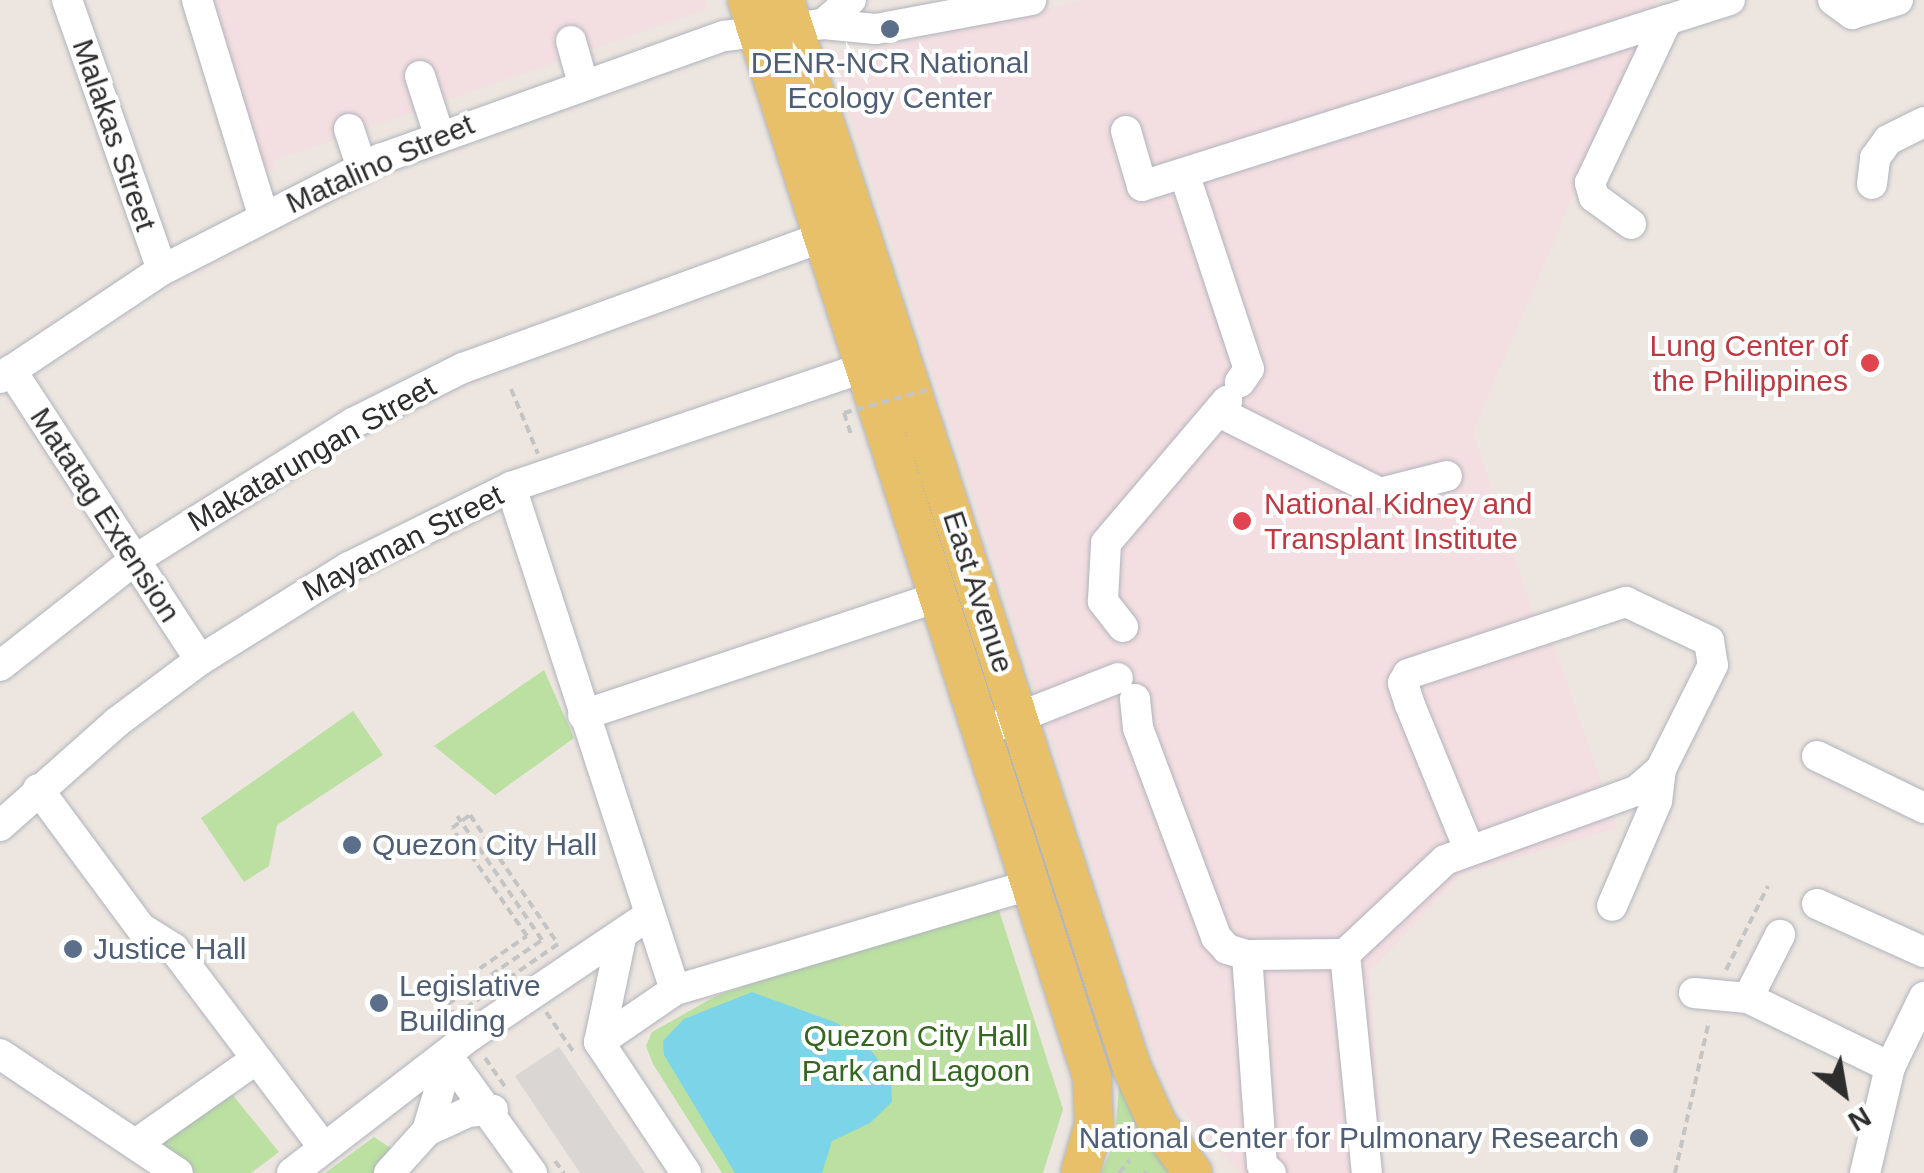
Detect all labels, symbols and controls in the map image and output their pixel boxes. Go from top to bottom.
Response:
marker: DENR-NCR National Ecology Center [879,18,901,40]
street label: Malakas Street [64,35,164,235]
place label: DENR-NCR National Ecology Center [751,45,1029,116]
street label: Matalino Street [281,107,479,221]
place label: Lung Center of the Philippines [1650,328,1848,398]
marker: Lung Center of the Philippines [1857,350,1883,376]
street label: Makatarungan Street [182,368,442,540]
street label: Matatag Extension [22,401,188,629]
street label: Mayaman Street [297,477,509,609]
place label: National Kidney and Transplant Institute [1264,486,1533,556]
street label: East Avenue [935,506,1021,678]
marker: National Kidney and Transplant Institute [1229,508,1255,534]
place label: Quezon City Hall [372,827,597,863]
marker: Quezon City Hall [341,834,363,856]
place label: Justice Hall [93,931,246,967]
marker: Justice Hall [62,938,84,960]
place label: Legislative Building [399,968,541,1038]
marker: Legislative Building [368,992,390,1014]
park label: Quezon City Hall Park and Lagoon [802,1018,1030,1088]
north arrow [1794,1043,1894,1143]
text: N [1843,1101,1876,1138]
place label: National Center for Pulmonary Research [1079,1120,1619,1156]
marker: National Center for Pulmonary Research [1628,1127,1650,1149]

